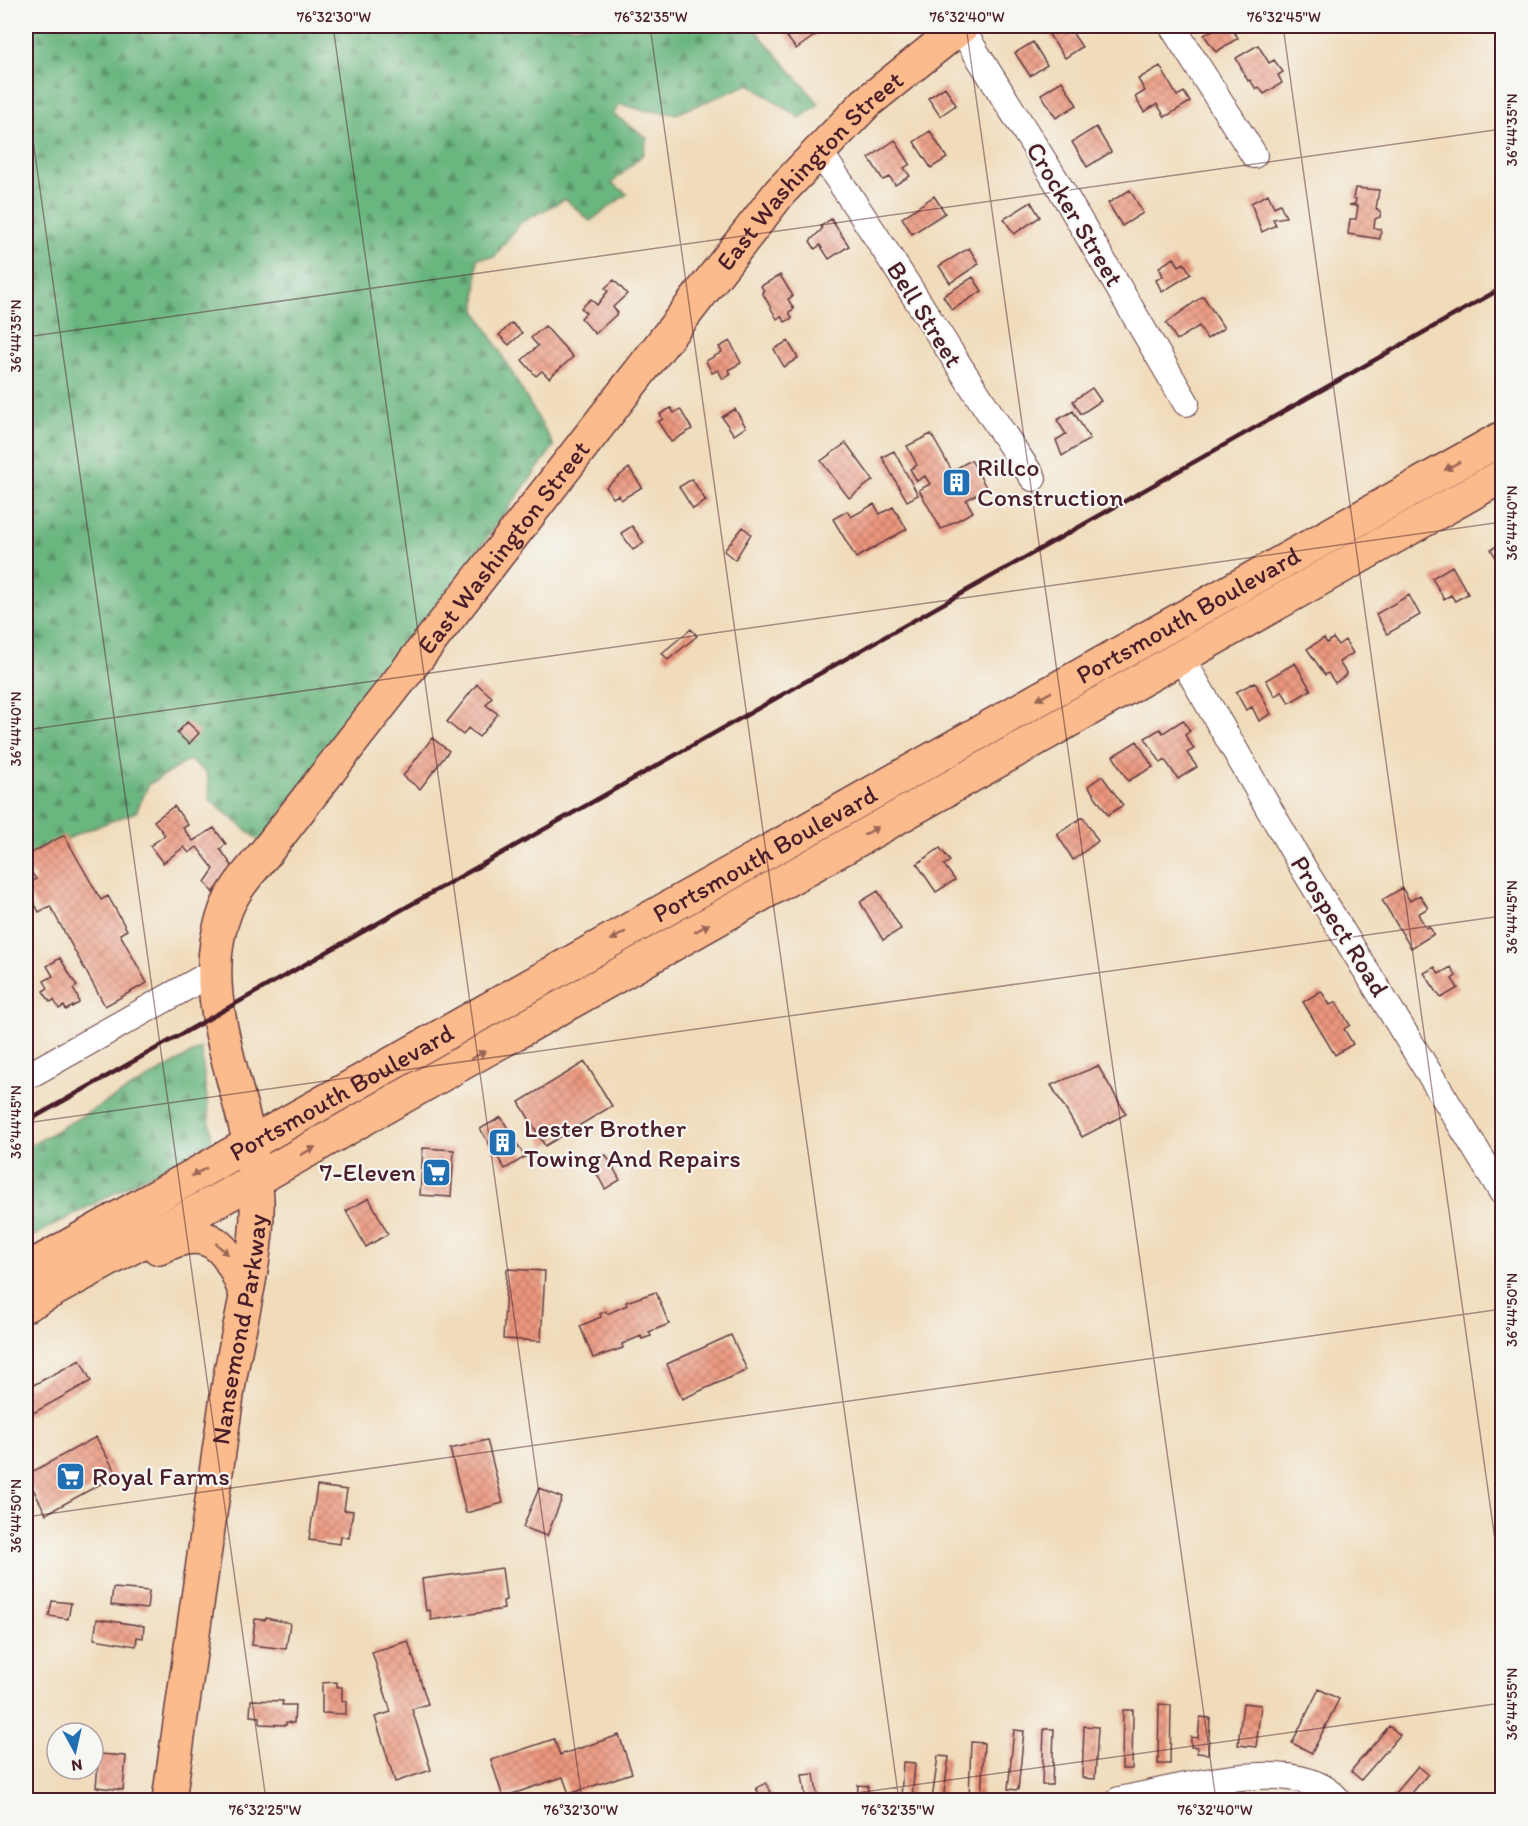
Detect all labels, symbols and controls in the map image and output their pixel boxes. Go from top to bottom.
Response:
text: 76°32'30"W [297,8,371,26]
text: 76°32'35"W [614,8,688,26]
text: 76°32'40"W [929,8,1005,26]
text: 76°32'45"W [1247,8,1321,26]
street label: East Washington Street [709,63,910,277]
text: 36°44'35"N [1503,93,1521,167]
street label: Crocker Street [1019,136,1131,292]
street label: Bell Street [880,255,970,373]
text: 36°44'35"N [7,299,25,373]
street label: East Washington Street [410,434,597,660]
place label: Rillco Construction [977,451,1124,513]
one-way arrow [1443,461,1460,471]
building icon: Rillco Construction [940,466,972,498]
text: 36°44'40"N [1503,485,1521,561]
street label: Portsmouth Boulevard [1070,539,1307,691]
text: 36°44'40"N [7,691,25,767]
one-way arrow [1035,691,1052,701]
street label: Portsmouth Boulevard [647,777,883,930]
one-way arrow [863,826,880,836]
street label: Prospect Road [1284,849,1396,1003]
text: 36°44'45"N [1503,880,1521,954]
one-way arrow [694,922,710,933]
one-way arrow [609,931,626,941]
street label: Portsmouth Boulevard [223,1016,460,1168]
one-way arrow [470,1050,487,1060]
text: 36°44'45"N [7,1085,25,1159]
place label: Lester Brother Towing And Repairs [524,1112,741,1174]
building icon: Lester Brother Towing And Repairs [487,1127,519,1159]
one-way arrow [300,1146,317,1156]
place label: 7-Eleven [319,1156,416,1188]
supermarket icon: 7-Eleven [421,1156,453,1188]
one-way arrow [191,1167,208,1177]
street label: Nansemond Parkway [204,1213,273,1447]
one-way arrow [214,1242,229,1255]
text: 36°44'50"N [1503,1273,1521,1347]
supermarket icon: Royal Farms [55,1460,87,1492]
place label: Royal Farms [92,1460,230,1492]
text: 36°44'50"N [7,1479,25,1553]
text: 36°44'55"N [1503,1668,1521,1740]
north arrow [45,1721,105,1781]
text: N [70,1755,84,1776]
text: 76°32'25"W [229,1801,302,1819]
text: 76°32'30"W [544,1801,618,1819]
text: 76°32'35"W [861,1801,935,1819]
text: 76°32'40"W [1177,1801,1253,1819]

